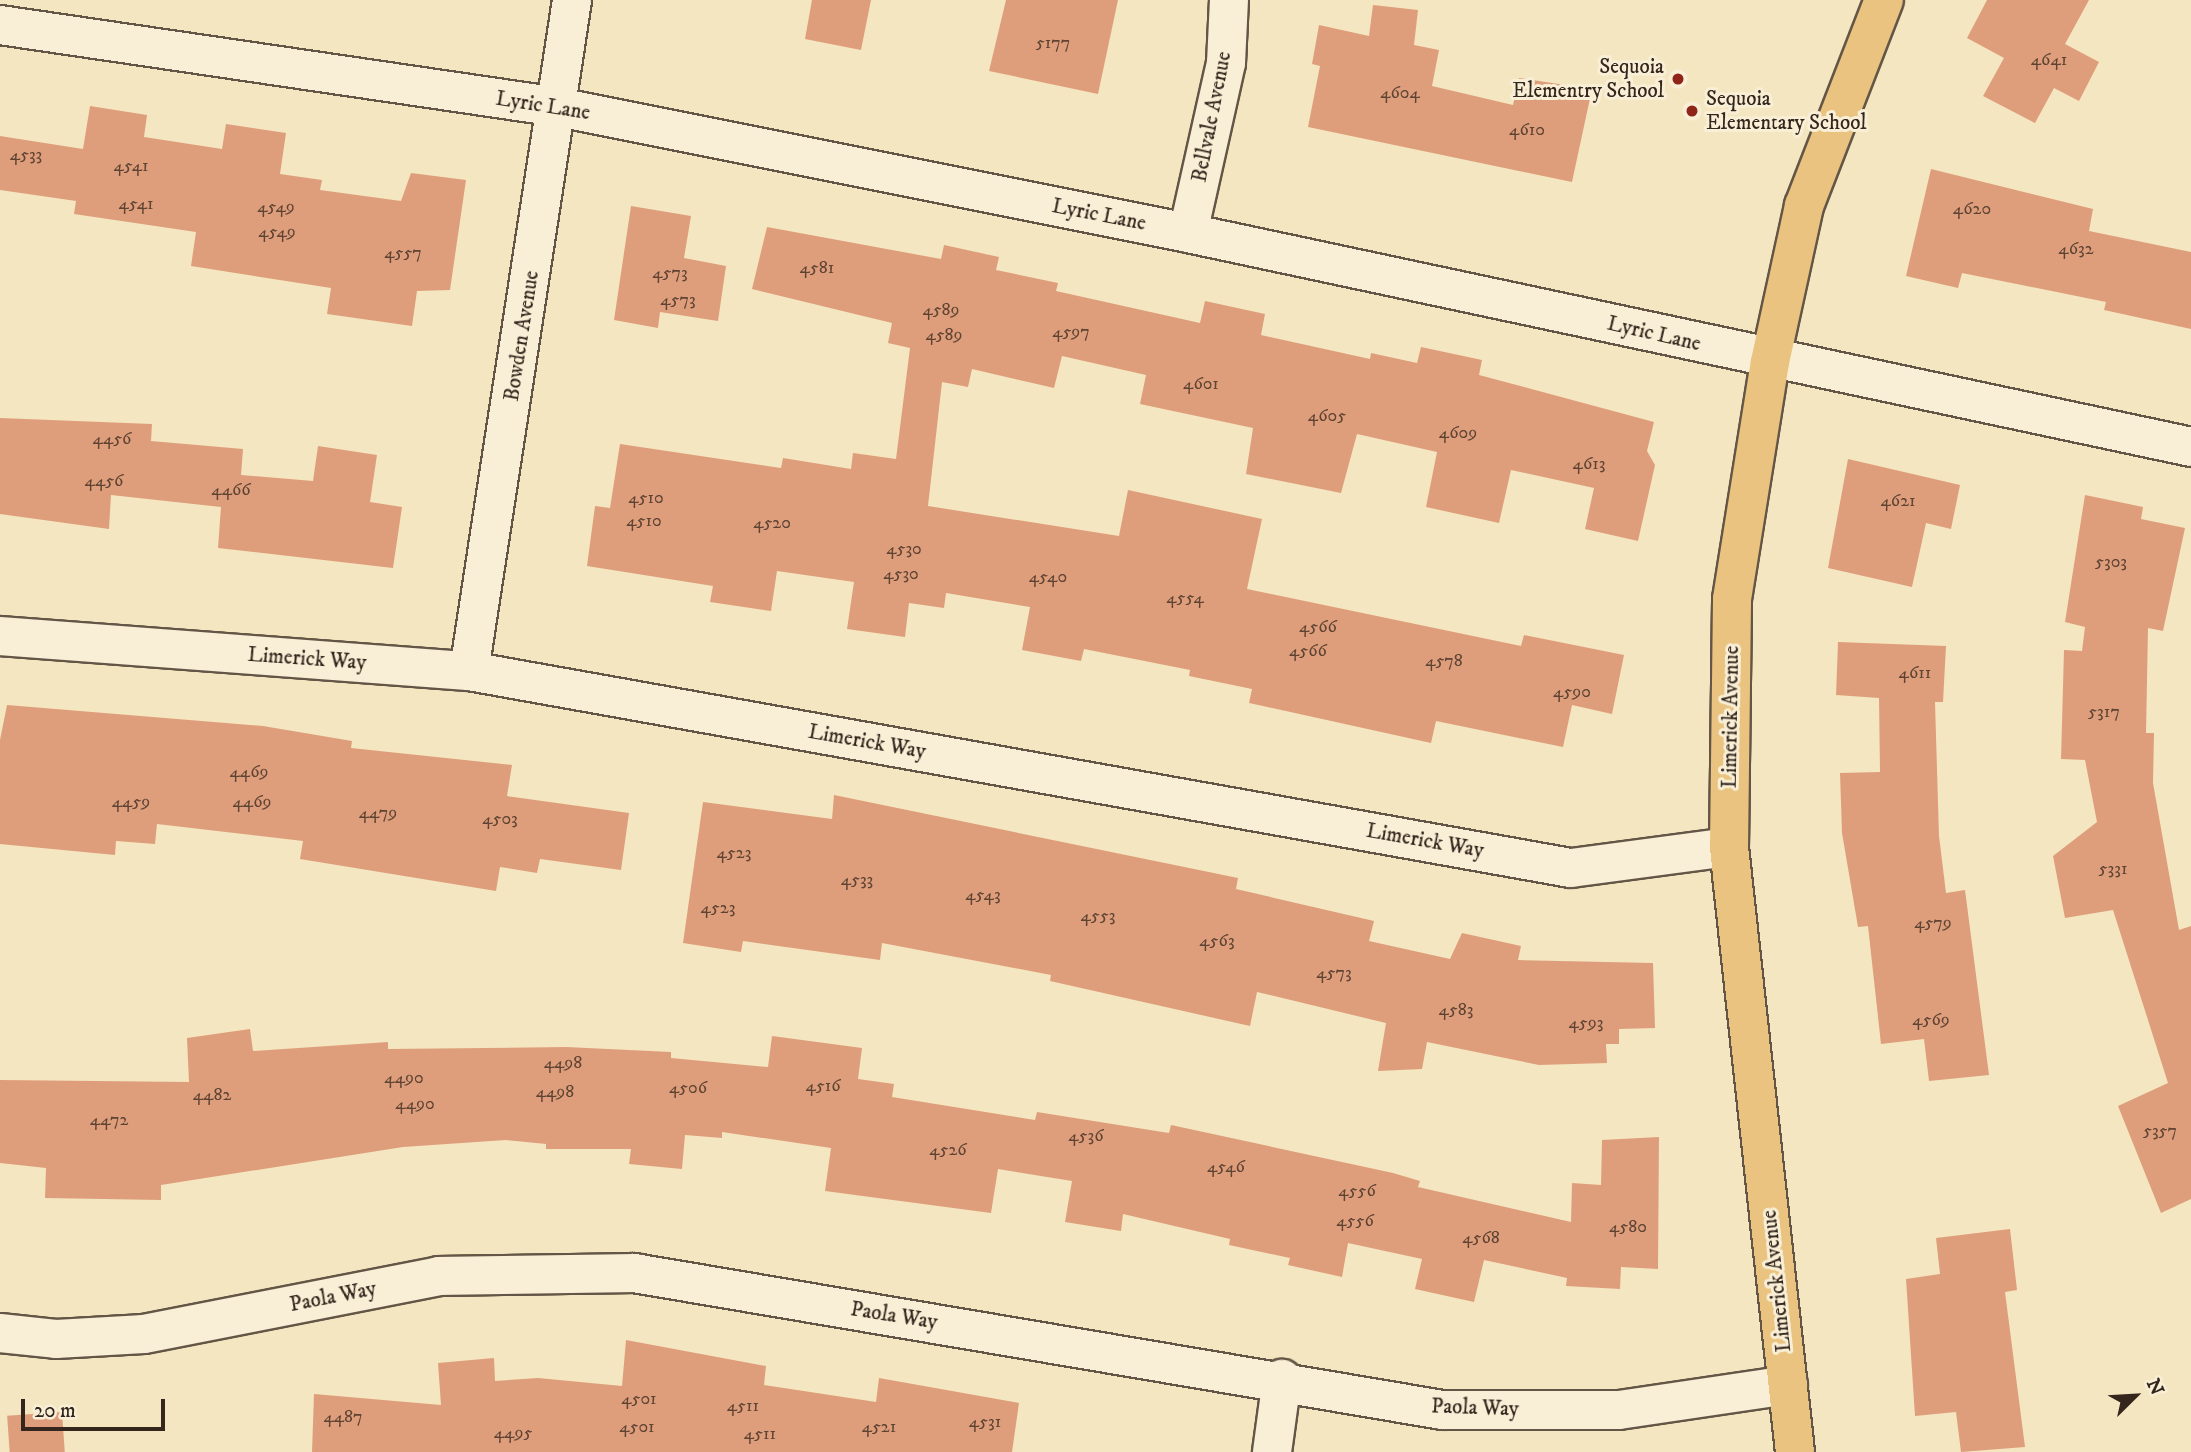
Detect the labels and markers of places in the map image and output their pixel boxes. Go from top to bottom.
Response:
place label: Sequoia Elementry School [1512,54,1664,104]
marker: Sequoia Elementry School [1670,71,1686,87]
place label: Sequoia Elementary School [1706,86,1867,136]
marker: Sequoia Elementary School [1684,103,1700,119]

